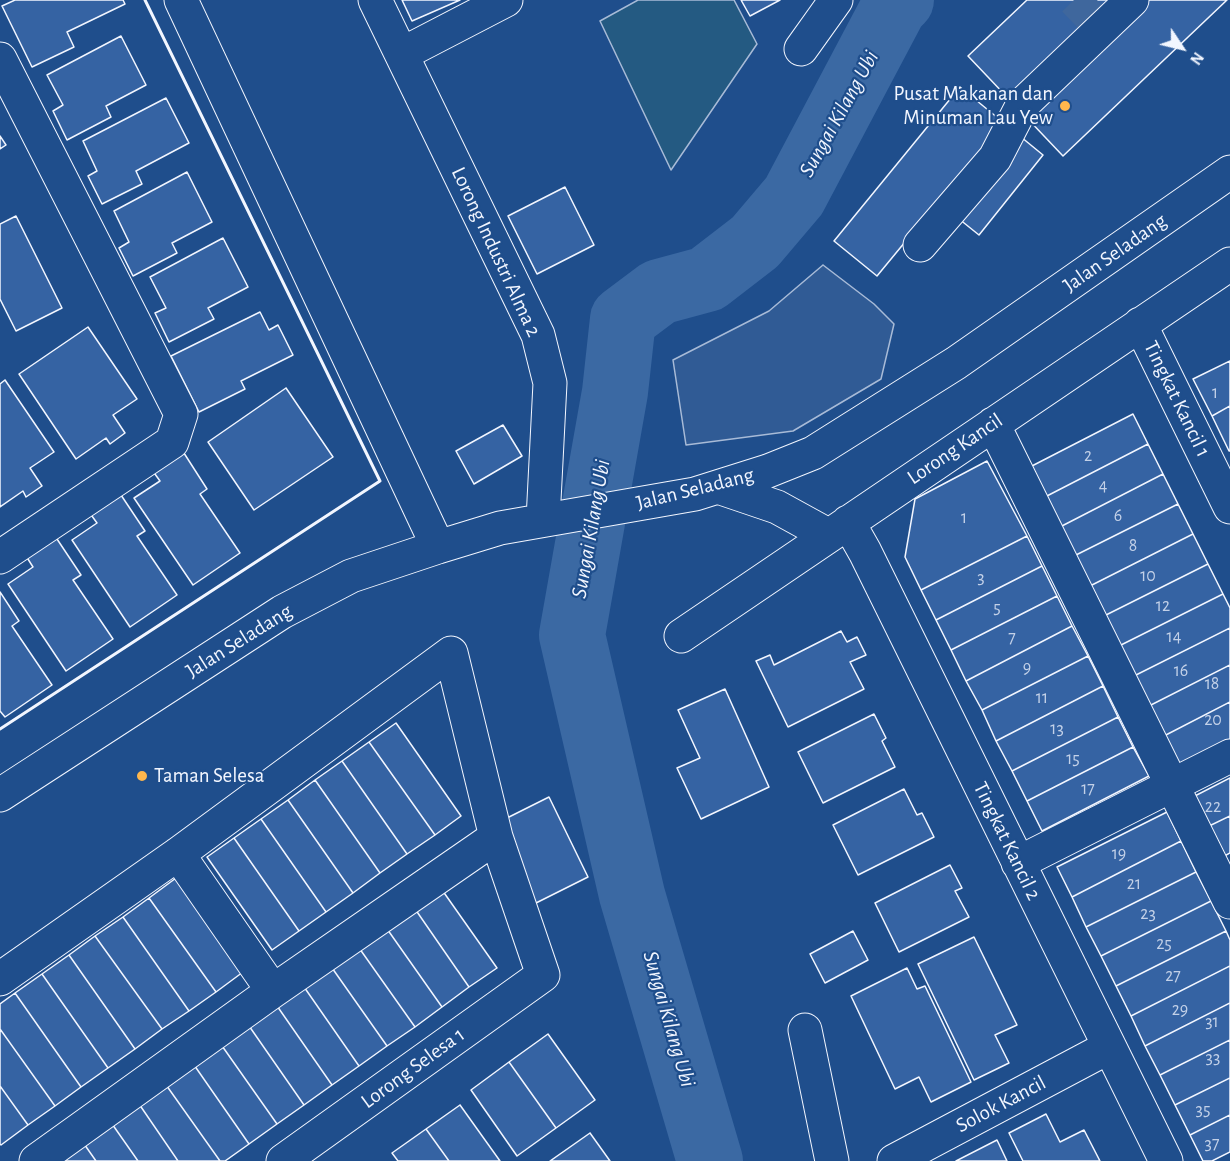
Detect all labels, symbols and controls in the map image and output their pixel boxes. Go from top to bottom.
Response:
north arrow [1152,18,1212,78]
water label: Sungai Kilang Ubi [793,46,885,182]
text: N [1187,49,1206,67]
place label: Pusat Makanan dan Minuman Lau Yew [893,81,1053,131]
marker: Pusat Makanan dan Minuman Lau Yew [1058,99,1072,113]
street label: Lorong Industri Alma 2 [446,163,546,341]
street label: Jalan Seladang [1059,208,1171,298]
street label: Tingkat Kancil 1 [1138,337,1216,461]
house number: 1 [1212,382,1218,404]
street label: Lorong Kancil [902,408,1008,490]
house number: 2 [1084,445,1092,467]
water label: Sungai Kilang Ubi [566,458,616,600]
street label: Jalan Seladang [634,462,756,516]
house number: 4 [1099,475,1107,497]
house number: 6 [1114,505,1122,527]
house number: 1 [961,507,967,529]
house number: 8 [1129,535,1137,557]
house number: 10 [1140,565,1156,587]
house number: 3 [977,567,985,589]
house number: 12 [1156,595,1170,617]
house number: 5 [993,597,1001,619]
street label: Jalan Seladang [181,598,297,684]
house number: 14 [1167,626,1181,648]
house number: 7 [1008,627,1016,649]
house number: 9 [1023,657,1031,679]
house number: 16 [1174,660,1188,682]
house number: 18 [1205,673,1219,695]
house number: 11 [1036,687,1048,709]
house number: 20 [1204,709,1222,731]
house number: 13 [1050,718,1064,740]
house number: 15 [1066,748,1080,770]
place label: Taman Selesa [154,763,265,789]
marker: Taman Selesa [135,769,149,783]
street label: Tingkat Kancil 2 [968,778,1046,904]
house number: 17 [1081,778,1095,800]
house number: 22 [1205,796,1221,818]
house number: 19 [1112,843,1126,865]
house number: 21 [1127,873,1141,895]
house number: 23 [1140,903,1156,925]
house number: 25 [1156,933,1172,955]
water label: Sungai Kilang Ubi [637,948,701,1090]
house number: 27 [1165,965,1181,987]
house number: 29 [1172,999,1188,1021]
house number: 31 [1205,1011,1219,1033]
street label: Lorong Selesa 1 [356,1022,470,1114]
house number: 33 [1206,1047,1220,1069]
street label: Solok Kancil [952,1070,1050,1138]
house number: 35 [1196,1099,1210,1121]
house number: 37 [1205,1133,1219,1155]

